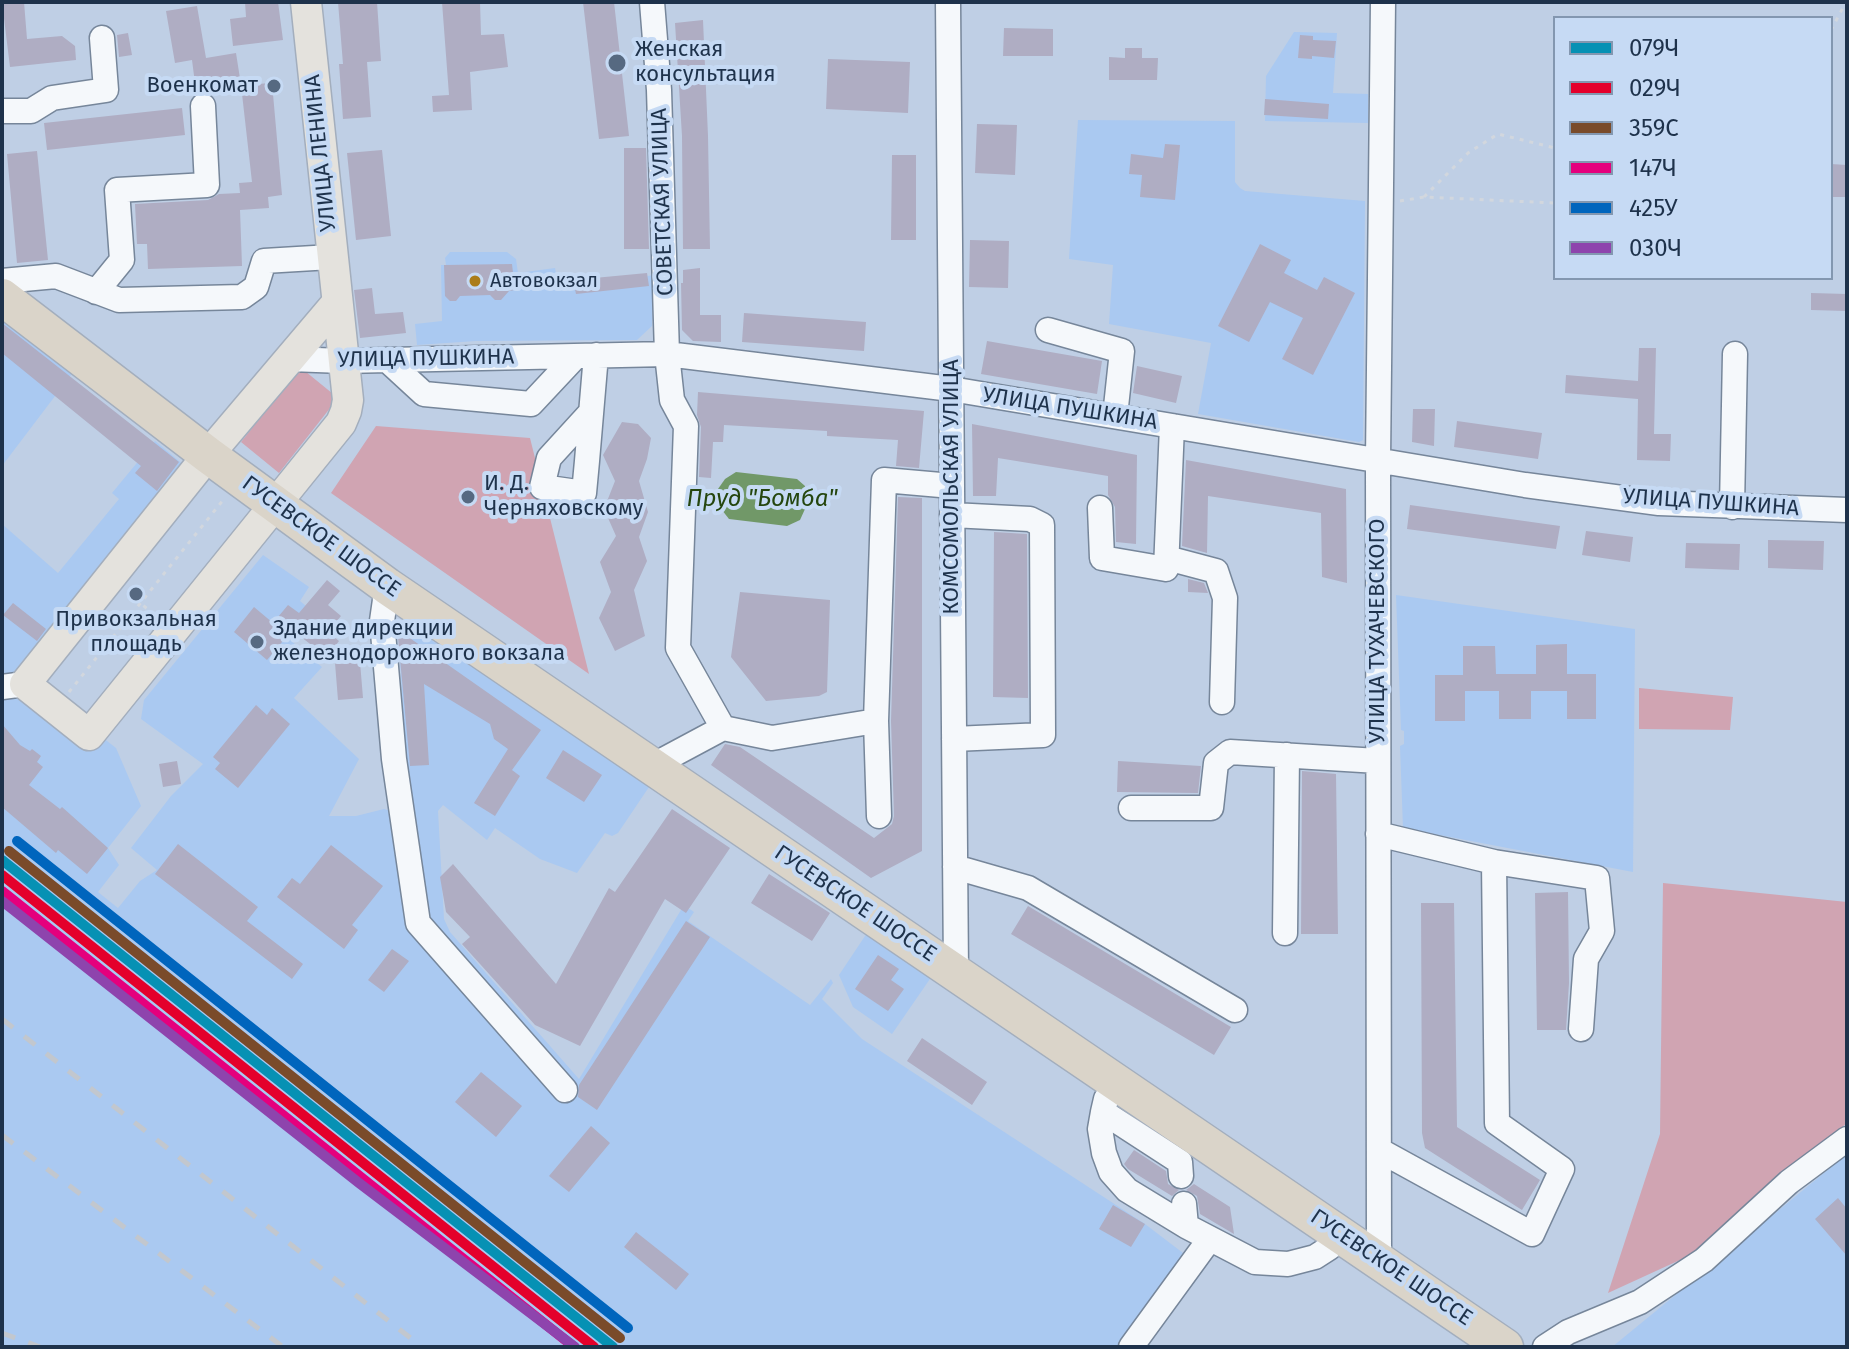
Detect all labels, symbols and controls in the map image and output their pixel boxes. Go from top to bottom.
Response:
legend [1553,16,1833,280]
text: 079Ч [1629,34,1679,62]
place label: Женская консультация [635,37,776,88]
marker: Женская консультация [606,52,628,74]
place label: Военкомат [146,73,258,99]
street label: УЛИЦА ЛЕНИНА [300,73,342,233]
text: 029Ч [1629,74,1681,102]
marker: Военкомат [265,77,283,95]
street label: СОВЕТСКАЯ УЛИЦА [647,108,679,296]
text: 359С [1629,114,1679,142]
text: 147Ч [1629,154,1677,182]
text: 425У [1629,194,1677,222]
text: 030Ч [1629,234,1682,262]
place label: Автовокзал [490,269,598,293]
marker: Автовокзал [467,273,483,289]
street label: УЛИЦА ПУШКИНА [337,344,515,374]
street label: КОМСОМОЛЬСКАЯ УЛИЦА [939,359,965,615]
street label: УЛИЦА ПУШКИНА [981,382,1159,436]
street label: ГУСЕВСКОЕ ШОССЕ [237,471,405,603]
place label: И. Д. Черняховскому [484,471,643,522]
street label: УЛИЦА ПУШКИНА [1622,484,1800,522]
water label: Пруд "Бомба" [686,485,838,513]
marker: И. Д. Черняховскому [459,488,477,506]
street label: УЛИЦА ТУХАЧЕВСКОГО [1365,518,1391,744]
marker: Привокзальная площадь [127,585,145,603]
place label: Привокзальная площадь [55,607,217,658]
place label: Здание дирекции железнодорожного вокзала [273,616,565,668]
marker: Здание дирекции железнодорожного вокзала [248,633,266,651]
street label: ГУСЕВСКОЕ ШОССЕ [769,840,941,968]
street label: ГУСЕВСКОЕ ШОССЕ [1305,1204,1477,1332]

